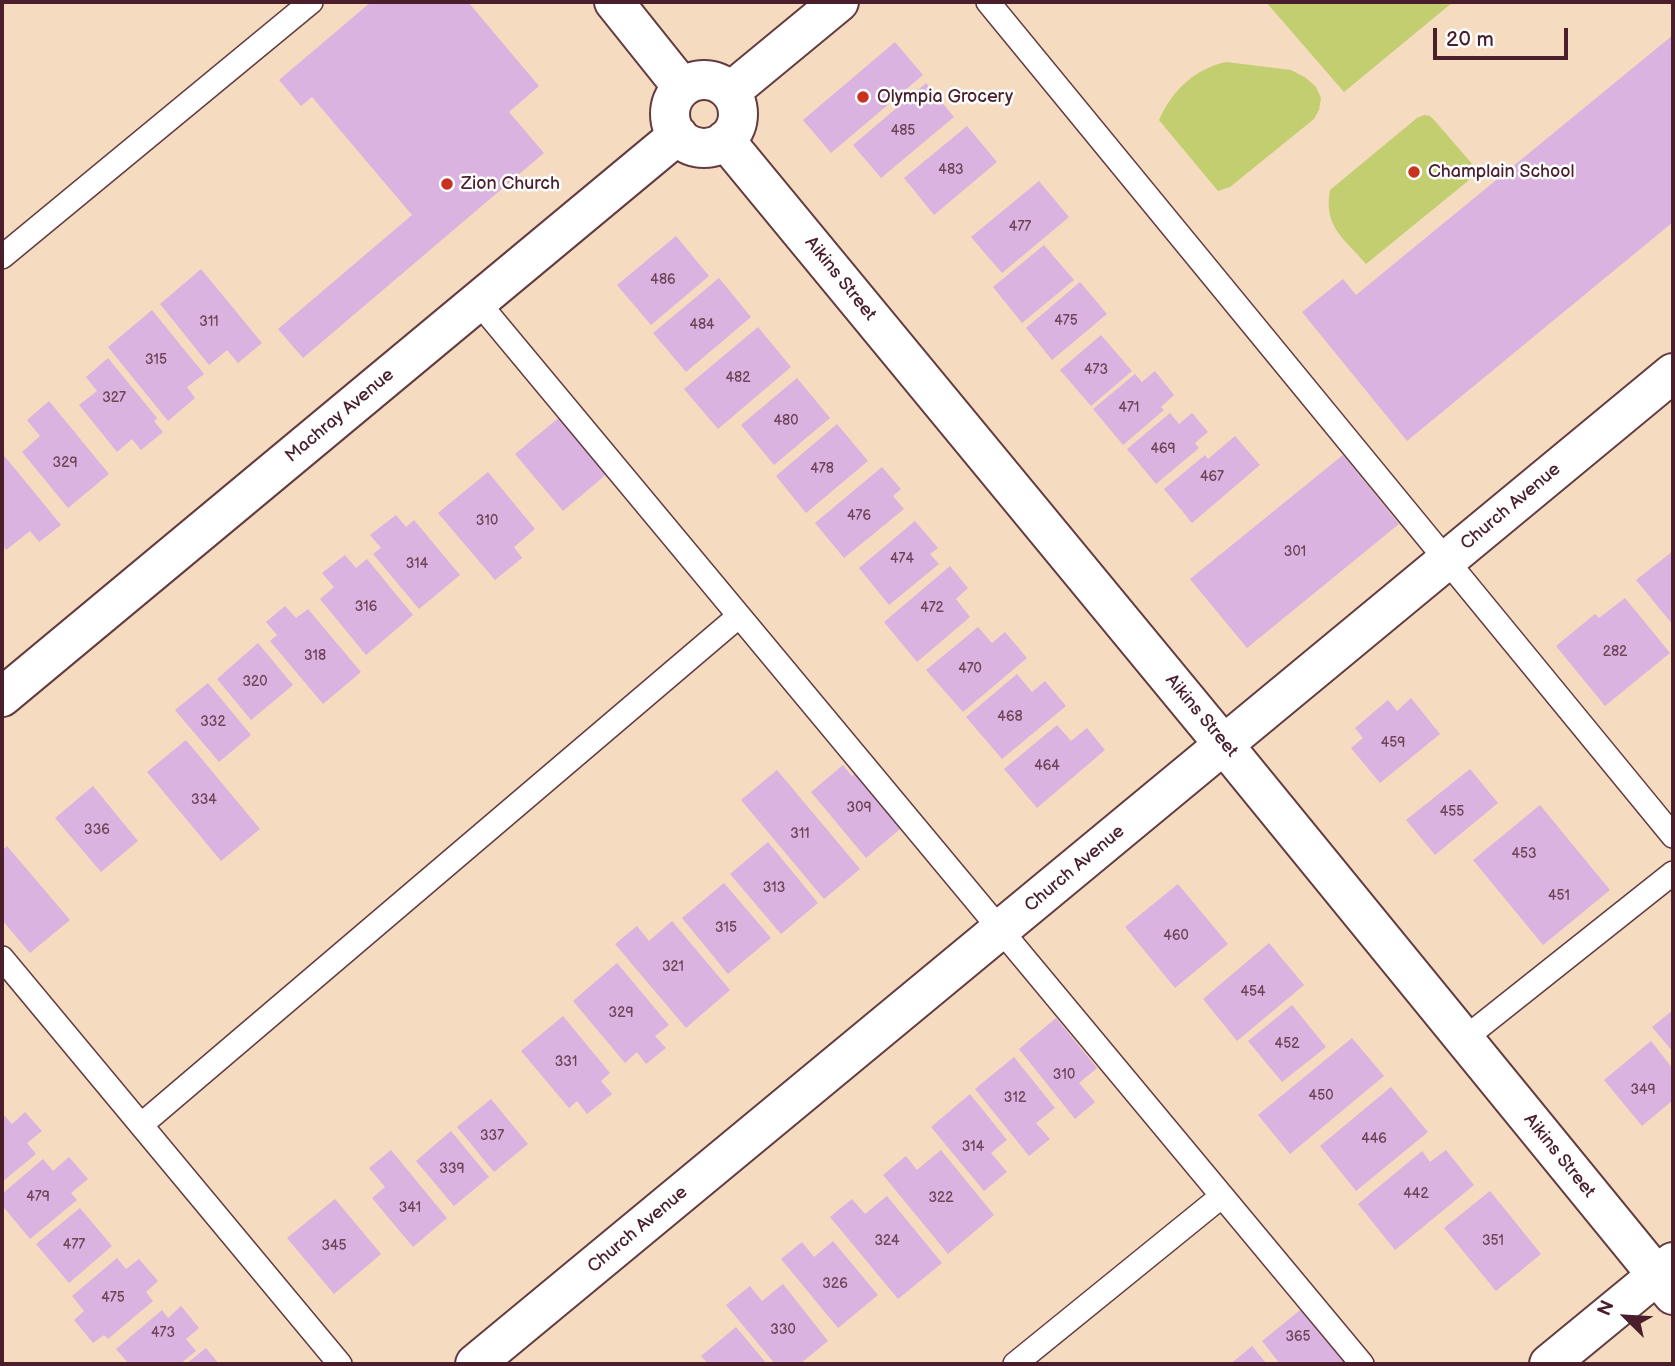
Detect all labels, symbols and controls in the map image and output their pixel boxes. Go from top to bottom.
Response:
scale bar [1437,14,1572,58]
text: 20 m [1446,27,1494,52]
place label: Olympia Grocery [877,86,1013,108]
marker: Olympia Grocery [855,89,871,105]
house number: 485 [891,123,915,139]
place label: Champlain School [1428,161,1574,183]
house number: 483 [938,162,964,178]
marker: Champlain School [1406,164,1422,180]
place label: Zion Church [461,173,560,195]
marker: Zion Church [439,176,455,192]
house number: 477 [1009,219,1031,235]
street label: Aikins Street [800,233,880,325]
house number: 486 [650,272,676,288]
house number: 475 [1054,313,1078,329]
house number: 311 [199,314,219,330]
house number: 484 [689,317,715,333]
house number: 315 [145,352,167,368]
house number: 473 [1084,362,1108,378]
street label: Machray Avenue [281,364,399,468]
house number: 482 [726,370,750,386]
house number: 327 [102,390,126,406]
house number: 471 [1119,400,1139,416]
house number: 480 [774,413,798,429]
house number: 469 [1150,441,1176,457]
house number: 329 [53,455,77,471]
street label: Church Avenue [1457,459,1565,555]
house number: 478 [810,461,834,477]
house number: 467 [1200,469,1224,485]
house number: 476 [847,508,871,524]
house number: 310 [476,513,498,529]
house number: 301 [1284,544,1306,560]
house number: 474 [890,551,914,567]
house number: 314 [406,556,428,572]
house number: 316 [355,599,377,615]
house number: 472 [920,600,944,616]
house number: 282 [1603,644,1627,660]
house number: 318 [304,648,326,664]
house number: 470 [958,661,982,677]
street label: Aikins Street [1160,670,1242,762]
house number: 320 [242,674,268,690]
house number: 468 [997,709,1023,725]
house number: 332 [200,714,226,730]
house number: 459 [1381,735,1405,751]
house number: 464 [1034,758,1060,774]
house number: 334 [191,792,217,808]
house number: 309 [847,800,871,816]
house number: 455 [1440,804,1464,820]
street label: Church Avenue [1021,821,1129,917]
house number: 336 [84,822,110,838]
house number: 311 [790,826,810,842]
house number: 453 [1511,846,1537,862]
house number: 313 [763,880,785,896]
house number: 451 [1548,888,1570,904]
house number: 315 [715,920,737,936]
house number: 460 [1163,928,1189,944]
house number: 321 [662,959,684,975]
house number: 454 [1240,984,1266,1000]
house number: 329 [609,1005,633,1021]
house number: 452 [1275,1036,1299,1052]
house number: 331 [555,1054,577,1070]
house number: 310 [1053,1067,1075,1083]
house number: 349 [1630,1082,1656,1098]
house number: 450 [1309,1088,1333,1104]
house number: 312 [1004,1090,1026,1106]
street label: Aikins Street [1519,1110,1599,1202]
house number: 337 [480,1128,504,1144]
house number: 446 [1361,1131,1387,1147]
house number: 314 [962,1139,984,1155]
house number: 339 [439,1161,465,1177]
street label: Church Avenue [584,1182,692,1278]
house number: 442 [1403,1186,1429,1202]
house number: 479 [26,1189,50,1205]
house number: 322 [928,1190,954,1206]
house number: 341 [399,1200,421,1216]
house number: 324 [874,1233,900,1249]
house number: 351 [1482,1233,1504,1249]
house number: 477 [63,1237,85,1253]
house number: 345 [321,1238,347,1254]
house number: 326 [822,1276,848,1292]
north arrow [1591,1282,1661,1352]
house number: 475 [101,1290,125,1306]
text: N [1593,1297,1620,1319]
house number: 330 [770,1322,796,1338]
house number: 473 [151,1325,175,1341]
house number: 365 [1285,1329,1311,1345]

